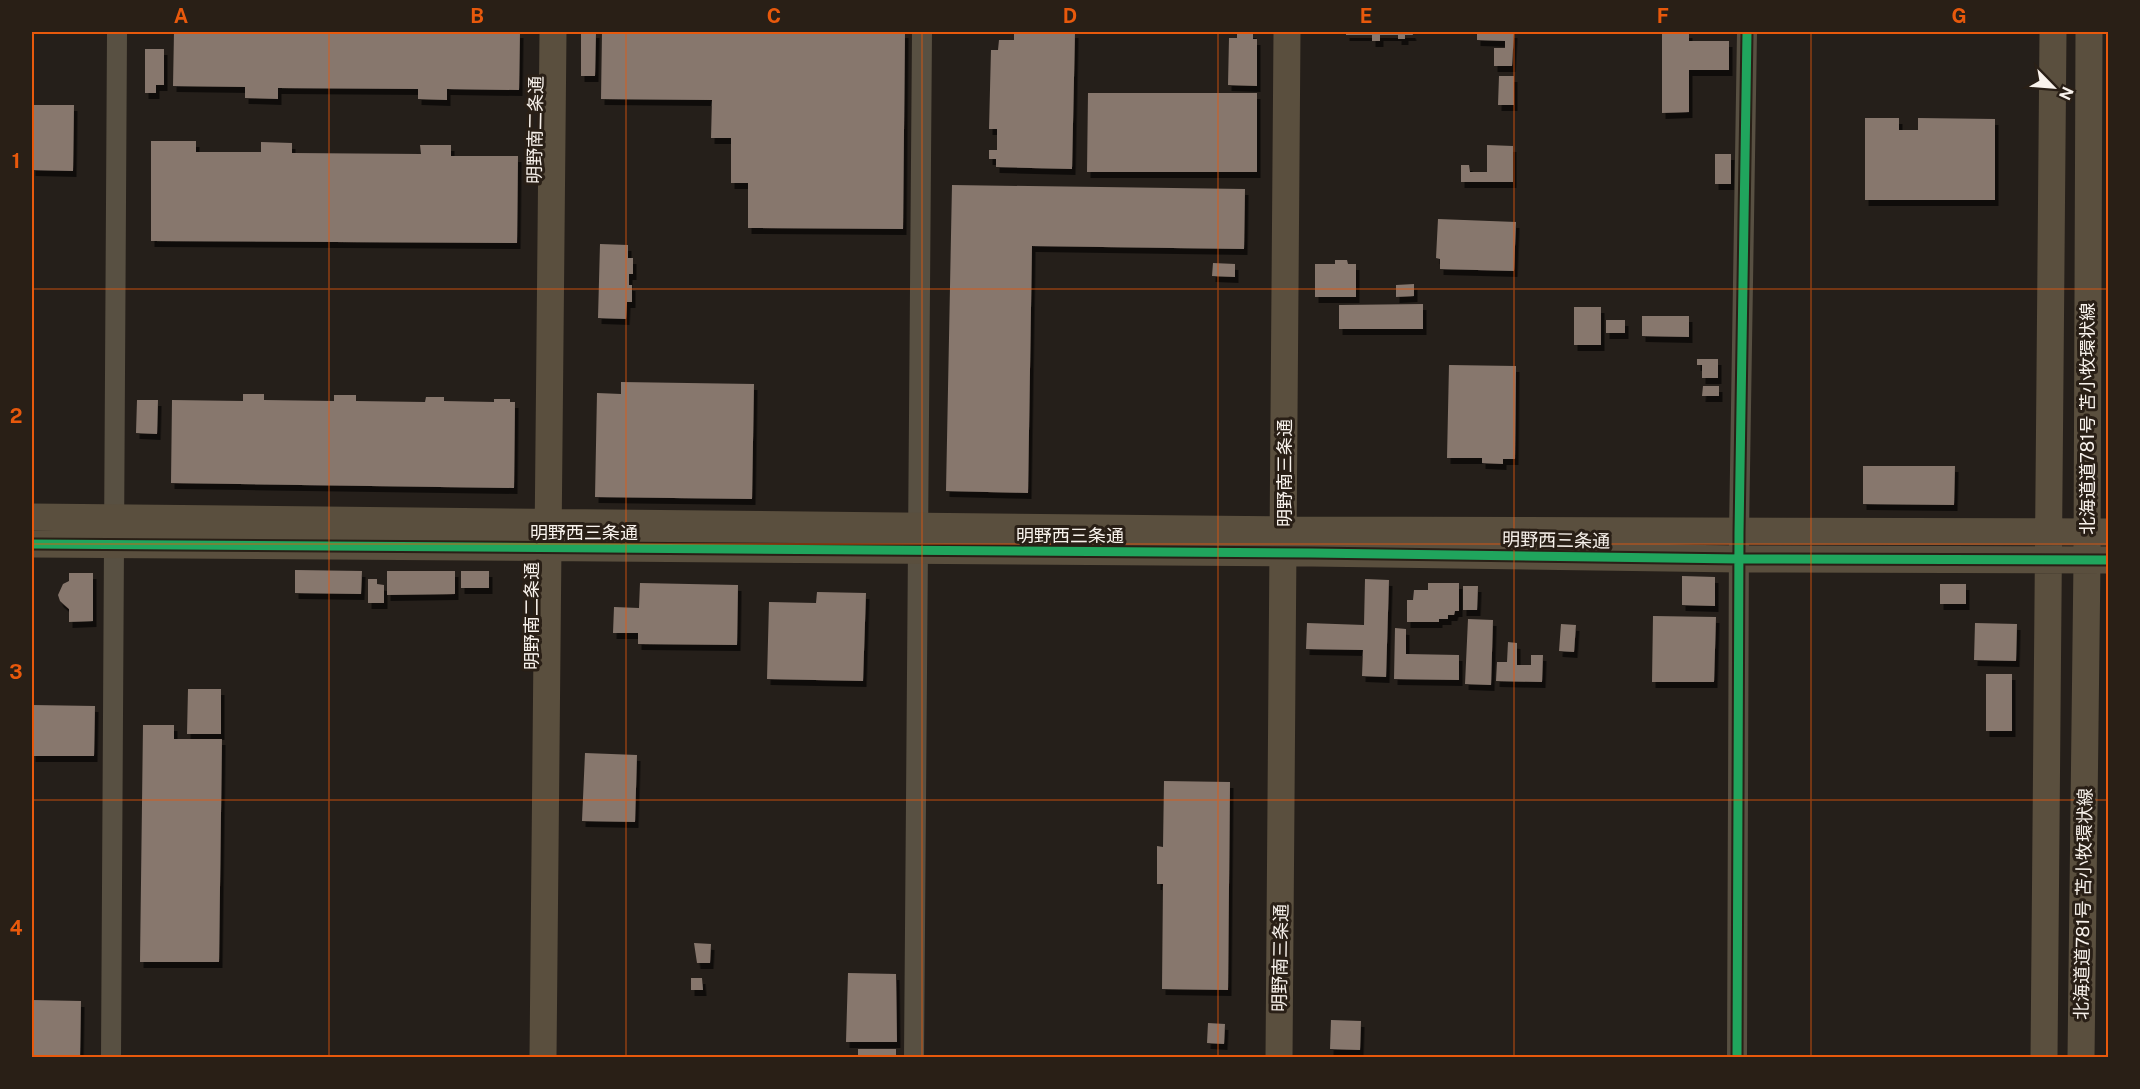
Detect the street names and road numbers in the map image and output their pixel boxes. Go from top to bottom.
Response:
street label: 明野南二条通 [524,76,546,184]
street label: 北海道道781号 苫小牧環状線 [2077,303,2098,535]
street label: 明野南三条通 [1274,419,1295,527]
street label: 明野西三条通 [530,522,638,543]
street label: 明野西三条通 [1016,525,1124,546]
street label: 明野西三条通 [1502,529,1610,551]
street label: 明野南二条通 [521,562,542,670]
street label: 北海道道781号 苫小牧環状線 [2070,788,2096,1020]
street label: 明野南三条通 [1269,904,1291,1012]

